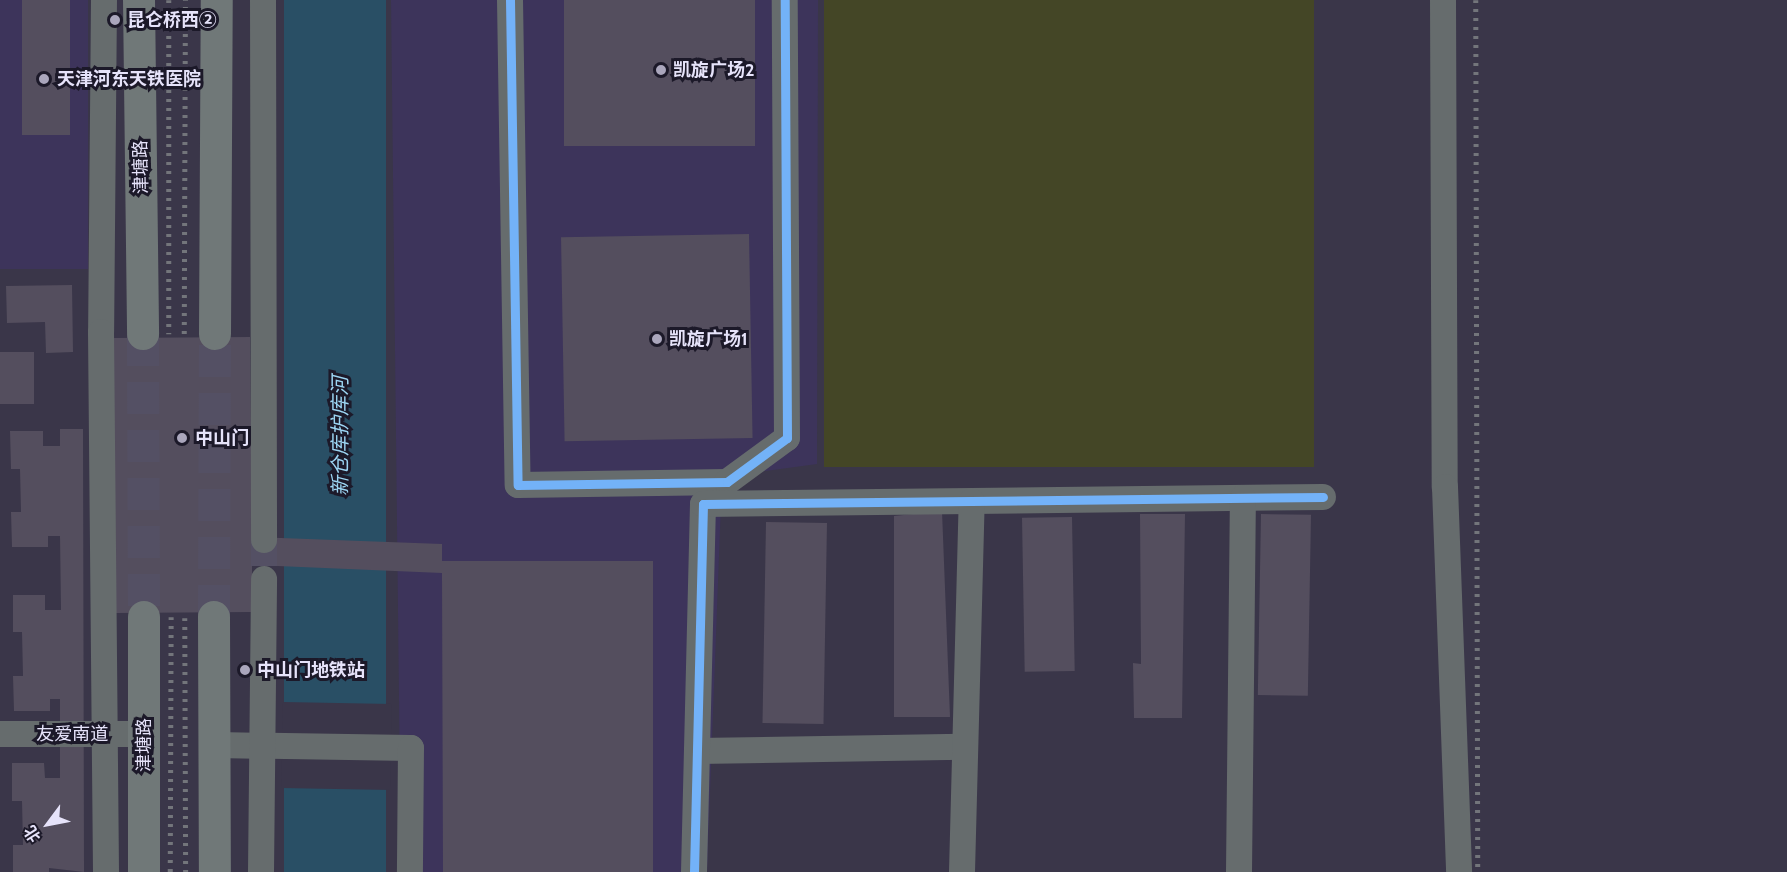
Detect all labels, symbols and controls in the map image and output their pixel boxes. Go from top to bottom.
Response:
place label: 昆仑桥西② [127,9,217,31]
marker: 昆仑桥西② [108,13,122,27]
place label: 凯旋广场2 [673,59,755,81]
marker: 凯旋广场2 [654,63,668,77]
place label: 天津河东天铁医院 [57,68,201,90]
marker: 天津河东天铁医院 [35,70,53,88]
street label: 津塘路 [130,140,152,194]
place label: 凯旋广场1 [669,328,748,350]
marker: 凯旋广场1 [650,332,664,346]
water label: 新仓库护库河 [328,376,352,496]
place label: 中山门 [195,427,249,449]
marker: 中山门 [173,429,191,447]
place label: 中山门地铁站 [257,659,365,681]
marker: 中山门地铁站 [238,663,252,677]
street label: 津塘路 [133,718,155,772]
street label: 友爱南道 [36,723,108,745]
north arrow [18,794,78,854]
text: 北 [20,822,45,846]

